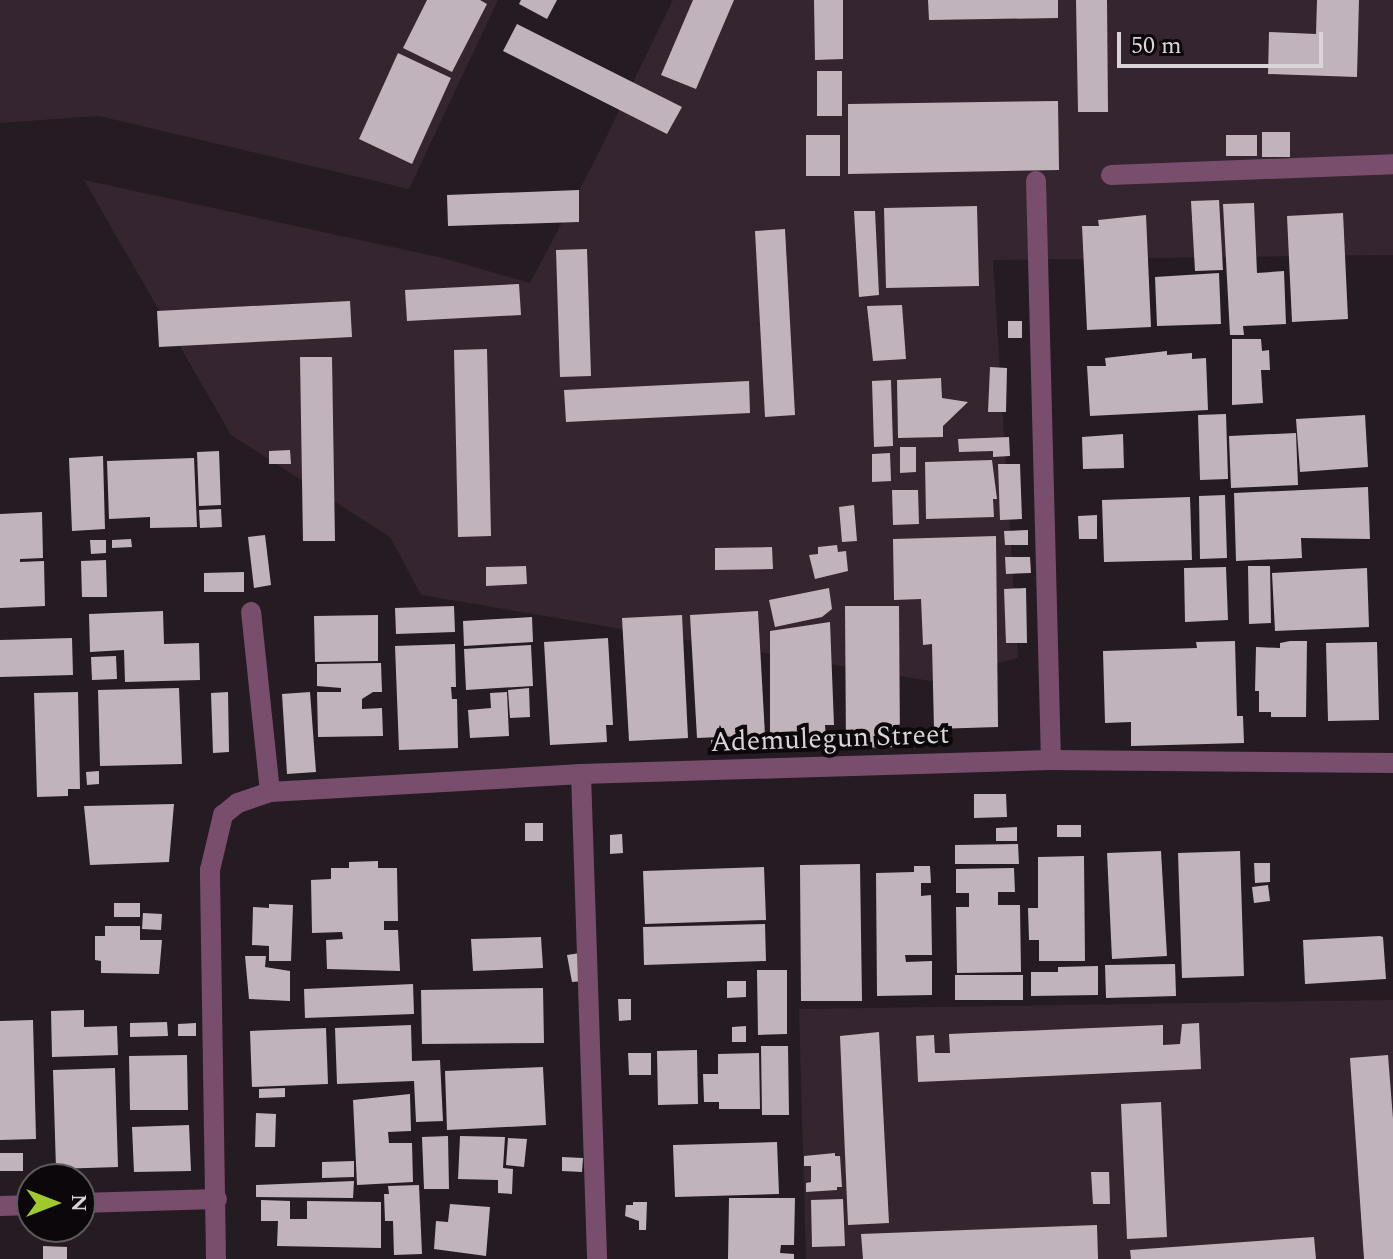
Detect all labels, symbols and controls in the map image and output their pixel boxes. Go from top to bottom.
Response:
scale bar [1121,16,1327,66]
text: 50 m [1131,28,1182,64]
street label: Ademulegun Street [710,718,950,760]
north arrow [16,1163,96,1243]
text: N [62,1194,95,1212]

